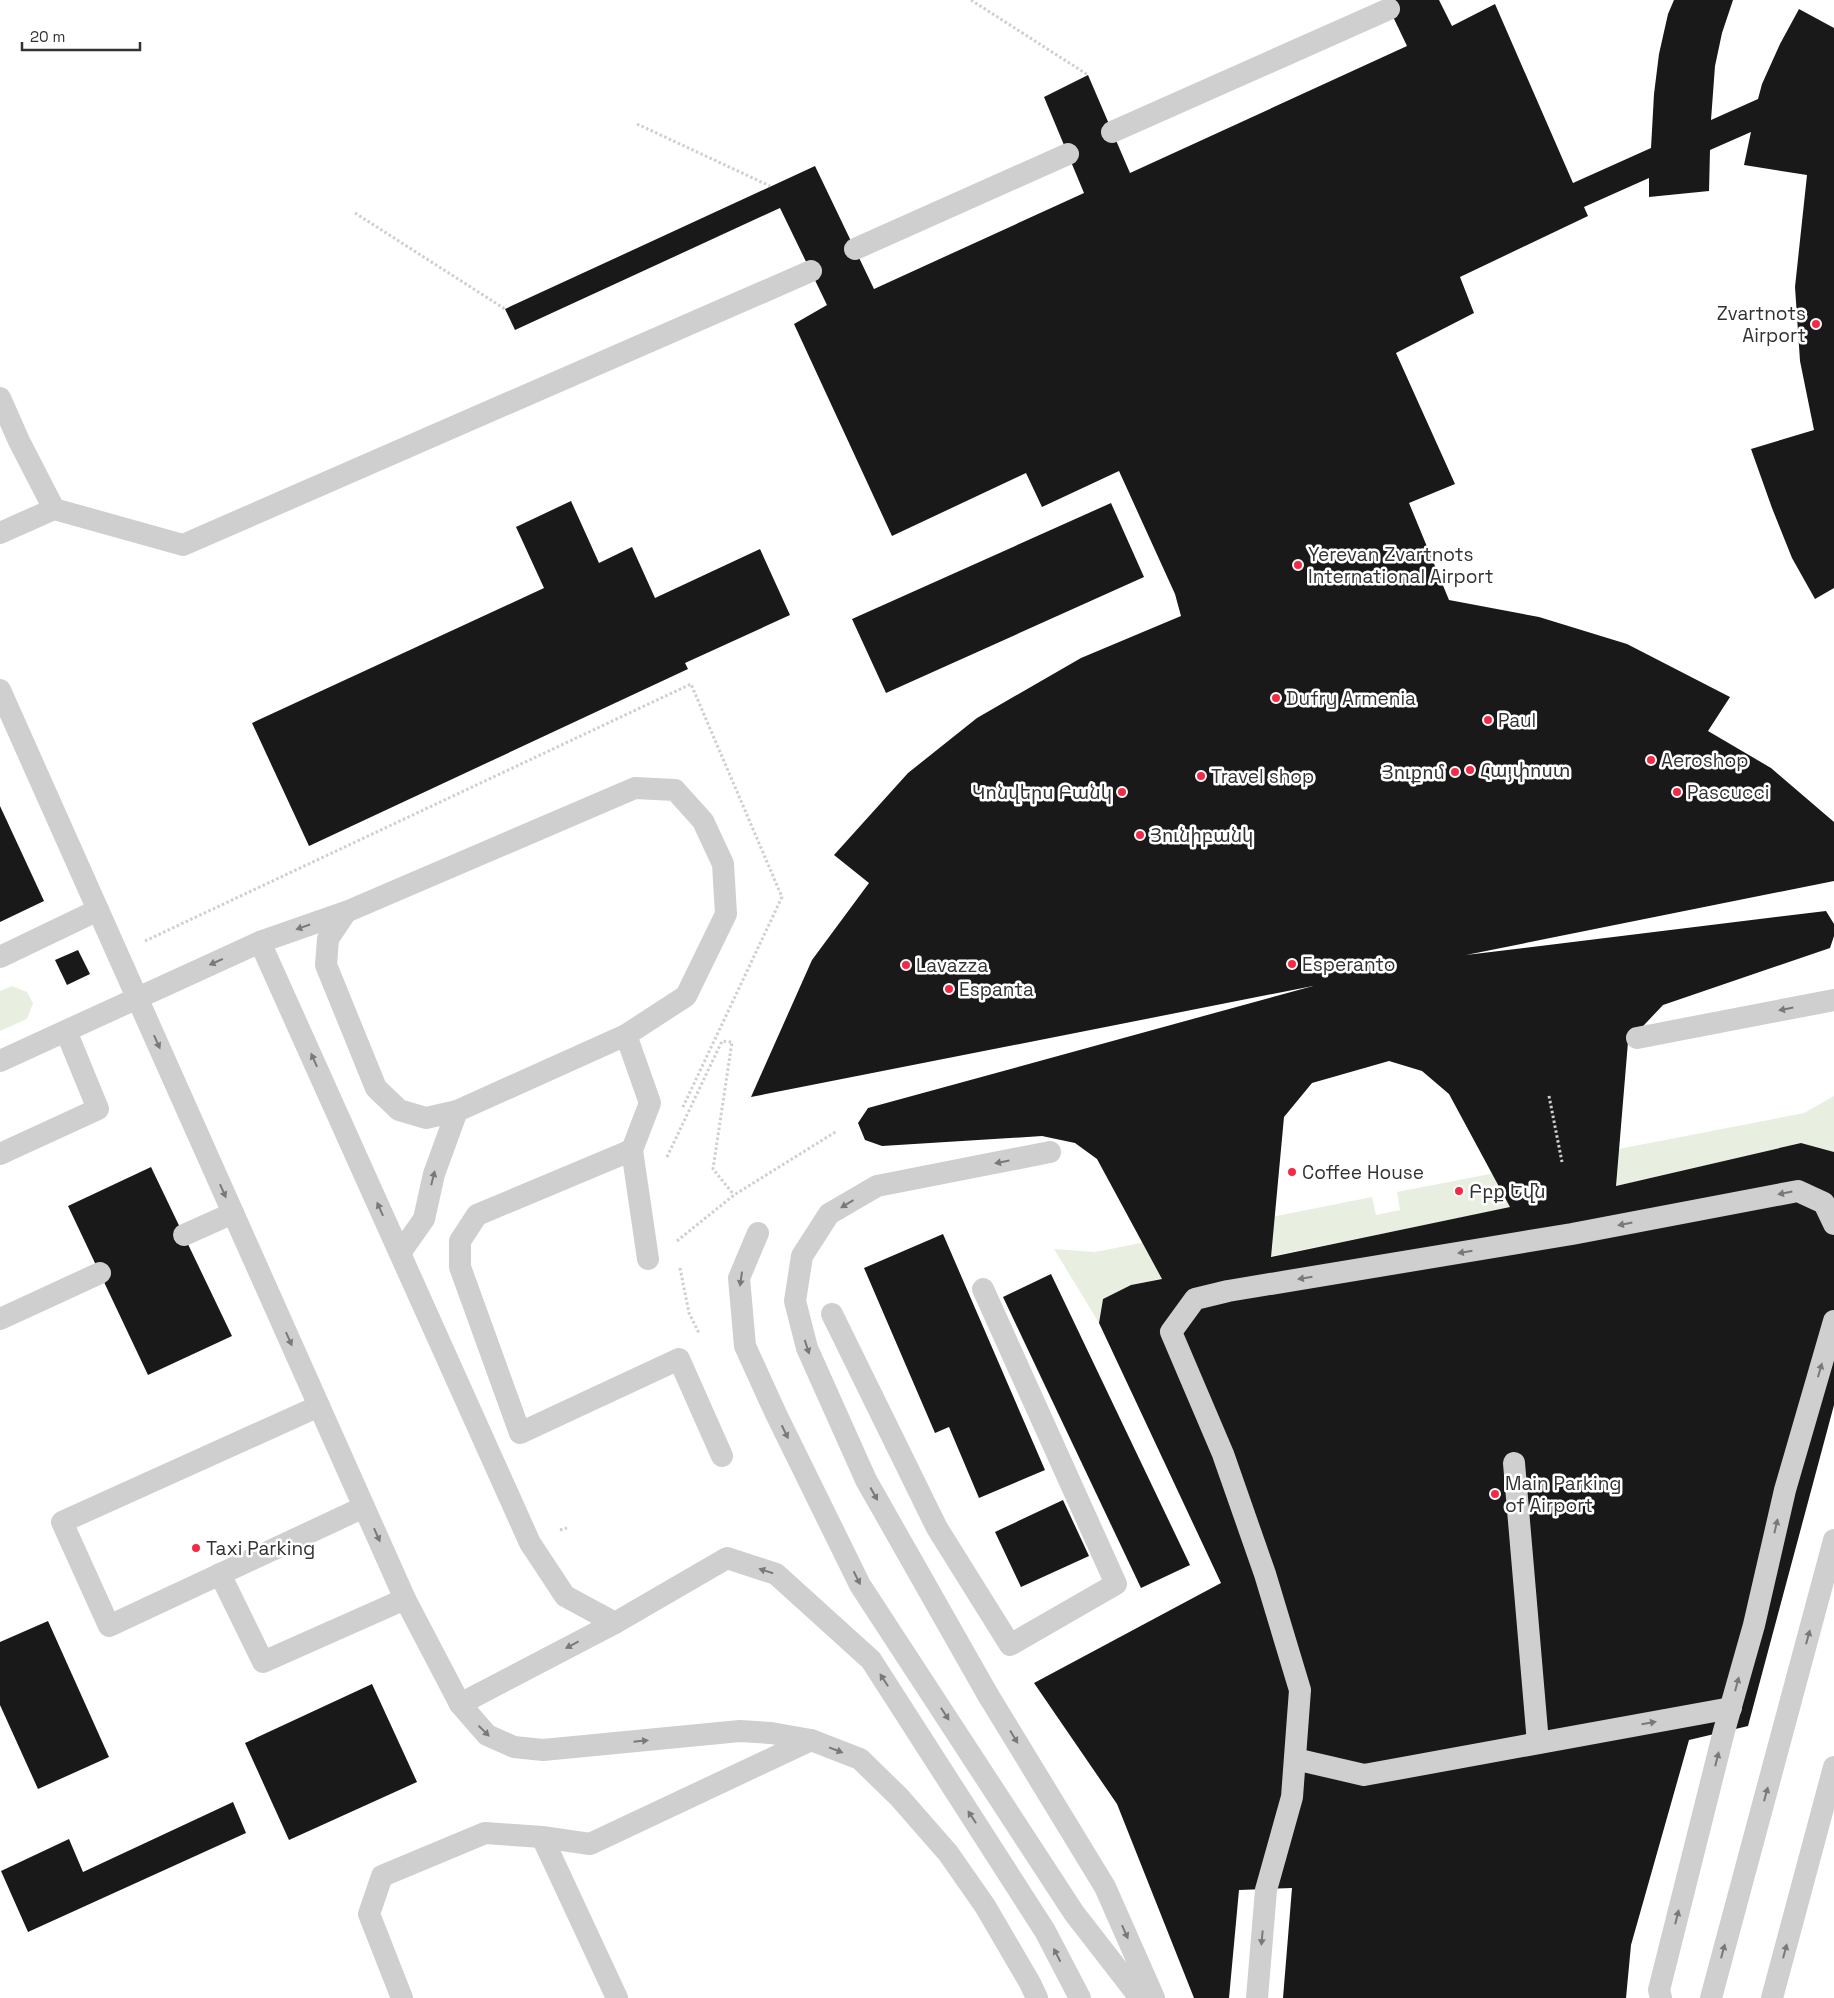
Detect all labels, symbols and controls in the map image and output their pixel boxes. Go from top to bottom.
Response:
scale bar [22,20,140,52]
text: 20 m [30,27,65,46]
place label: Zvartnots Airport [1717,301,1806,348]
marker: Zvartnots Airport [1810,318,1822,330]
place label: Yerevan Zvartnots International Airport [1308,542,1493,589]
marker: Yerevan Zvartnots International Airport [1292,559,1304,571]
place label: Dufry Armenia [1286,686,1416,711]
marker: Dufry Armenia [1270,692,1282,704]
place label: Paul [1498,708,1536,733]
marker: Paul [1482,714,1494,726]
place label: Aeroshop [1661,748,1748,773]
marker: Aeroshop [1645,754,1657,766]
place label: Հայփոստ [1480,758,1570,783]
place label: Յուքոմ [1382,760,1445,785]
place label: Travel shop [1211,764,1314,789]
marker: Հայփոստ [1464,764,1476,776]
marker: Յուքոմ [1449,766,1461,778]
marker: Travel shop [1195,770,1207,782]
place label: Կոնվերս Բանկ [972,780,1112,805]
place label: Pascucci [1687,780,1769,805]
marker: Կոնվերս Բանկ [1116,786,1128,798]
marker: Pascucci [1671,786,1683,798]
place label: Յունիբանկ [1150,823,1253,848]
marker: Յունիբանկ [1134,829,1146,841]
one-way arrow [296,924,311,931]
place label: Esperanto [1302,952,1395,977]
place label: Lavazza [916,953,988,978]
one-way arrow [209,958,223,966]
marker: Esperanto [1286,958,1298,970]
marker: Lavazza [900,959,912,971]
place label: Espanta [959,977,1034,1002]
marker: Espanta [943,983,955,995]
one-way arrow [1779,1005,1794,1013]
one-way arrow [153,1035,161,1049]
one-way arrow [309,1053,317,1067]
one-way arrow [993,1158,1009,1166]
place label: Coffee House [1302,1160,1424,1185]
marker: Coffee House [1286,1166,1298,1178]
one-way arrow [429,1171,437,1186]
place label: Բբք Եվն [1469,1179,1546,1204]
one-way arrow [220,1184,228,1198]
marker: Բբք Եվն [1453,1185,1465,1197]
one-way arrow [1776,1190,1792,1198]
one-way arrow [840,1199,853,1208]
one-way arrow [376,1202,384,1216]
one-way arrow [1617,1221,1633,1229]
one-way arrow [1457,1248,1473,1256]
one-way arrow [737,1271,745,1287]
one-way arrow [1296,1275,1312,1283]
one-way arrow [286,1332,294,1346]
one-way arrow [804,1339,811,1354]
one-way arrow [1816,1362,1824,1377]
one-way arrow [781,1425,789,1439]
place label: Main Parking of Airport [1505,1471,1622,1518]
one-way arrow [870,1487,878,1502]
marker: Main Parking of Airport [1489,1488,1501,1500]
one-way arrow [1772,1519,1780,1534]
one-way arrow [373,1528,381,1542]
place label: Taxi Parking [206,1536,315,1561]
marker: Taxi Parking [190,1542,202,1554]
one-way arrow [758,1567,773,1575]
one-way arrow [853,1570,861,1585]
one-way arrow [1804,1630,1812,1645]
one-way arrow [565,1641,580,1649]
one-way arrow [879,1673,889,1686]
one-way arrow [1734,1676,1742,1691]
one-way arrow [940,1707,950,1721]
one-way arrow [1641,1719,1657,1727]
one-way arrow [478,1725,490,1737]
one-way arrow [1009,1730,1018,1743]
one-way arrow [634,1737,650,1745]
one-way arrow [829,1746,844,1754]
one-way arrow [1714,1752,1722,1767]
one-way arrow [1762,1786,1770,1801]
one-way arrow [967,1810,977,1823]
one-way arrow [1673,1909,1681,1924]
one-way arrow [1121,1925,1129,1939]
one-way arrow [1257,1931,1265,1947]
one-way arrow [1720,1943,1728,1958]
one-way arrow [1781,1943,1789,1958]
one-way arrow [1053,1947,1061,1962]

